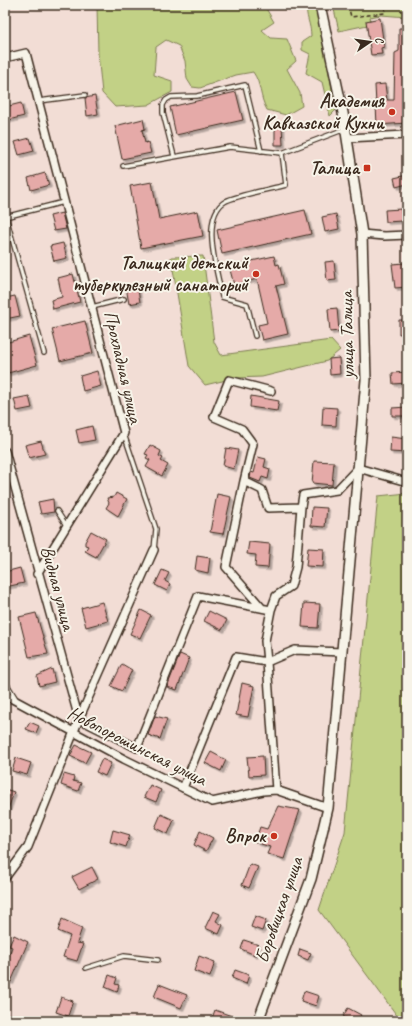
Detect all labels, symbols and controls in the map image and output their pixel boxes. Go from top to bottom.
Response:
north arrow [350,22,390,62]
text: С [372,36,388,46]
place label: Академия Кавказской Кухни [263,89,386,135]
marker: Академия Кавказской Кухни [387,107,397,117]
place label: Талица [310,156,361,180]
marker: Талица [362,163,372,173]
place label: Талицкий детский туберкулезный санаторий [73,251,250,297]
marker: Талицкий детский туберкулезный санаторий [251,269,261,279]
street label: улица Талица [334,289,360,380]
street label: Прохладная улица [98,308,148,427]
street label: Видная улица [35,543,81,635]
street label: Новопорошинская улица [63,701,212,792]
place label: Впрок [225,824,267,848]
marker: Впрок [269,831,279,841]
street label: Боровицкая улица [250,853,309,966]

